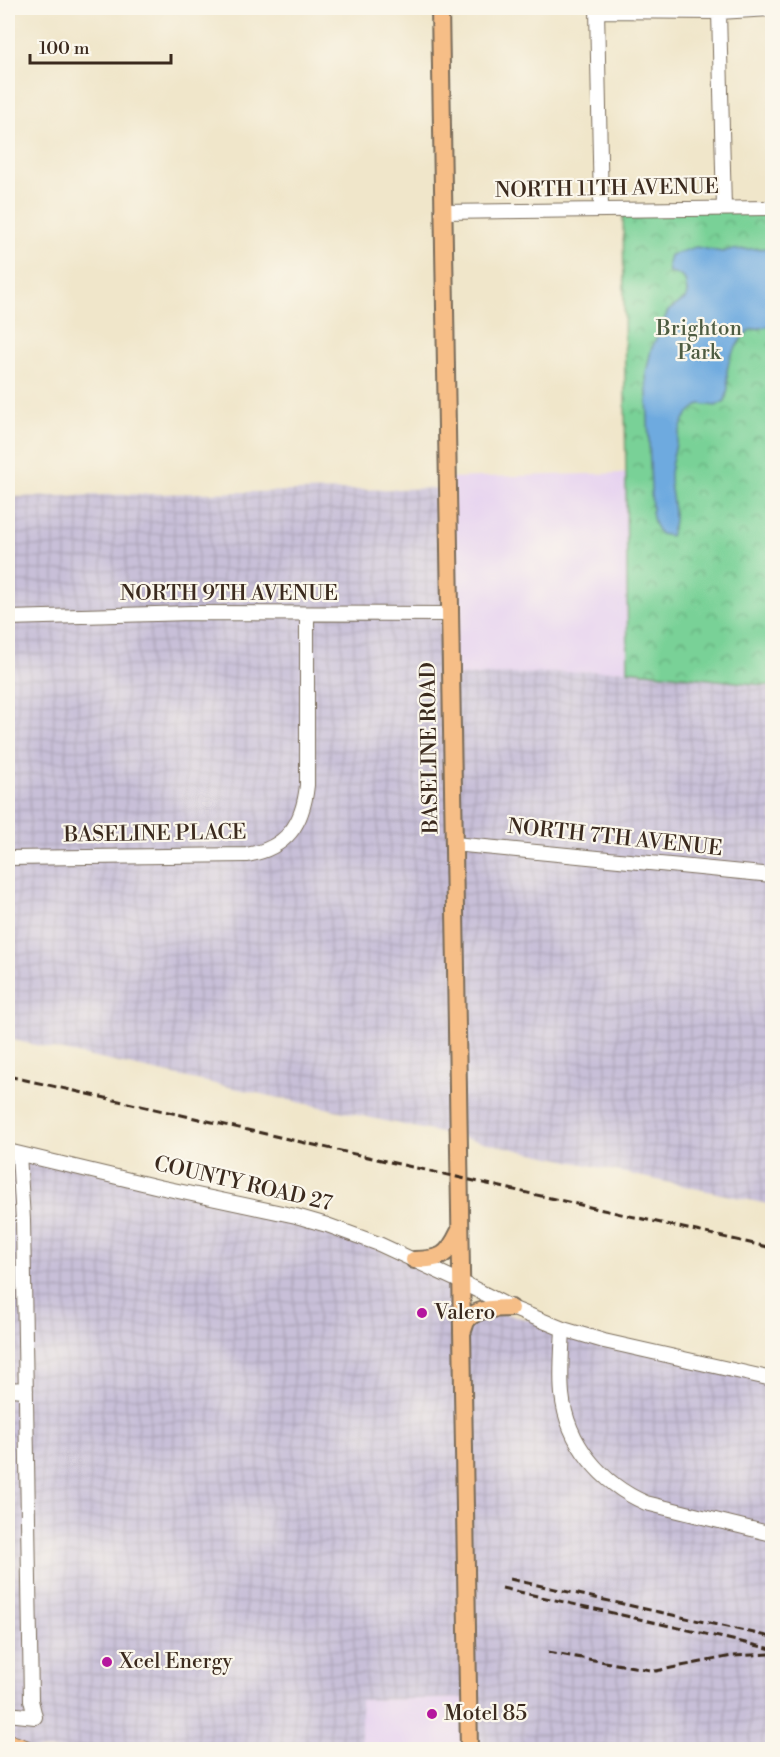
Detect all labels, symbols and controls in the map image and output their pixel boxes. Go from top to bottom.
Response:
scale bar [30,27,171,65]
text: 100 m [39,37,90,60]
street label: NORTH 11TH AVENUE [495,174,719,204]
park label: Brighton Park [655,316,743,366]
street label: NORTH 9TH AVENUE [120,581,338,607]
street label: BASELINE ROAD [416,662,445,835]
street label: NORTH 7TH AVENUE [506,814,724,862]
street label: BASELINE PLACE [62,819,247,849]
street label: COUNTY ROAD 27 [151,1151,335,1217]
place label: Valero [433,1300,495,1326]
marker: Valero [415,1306,429,1320]
place label: Xcel Energy [118,1649,233,1675]
marker: Xcel Energy [100,1655,114,1669]
place label: Motel 85 [444,1701,527,1727]
marker: Motel 85 [425,1707,439,1721]

